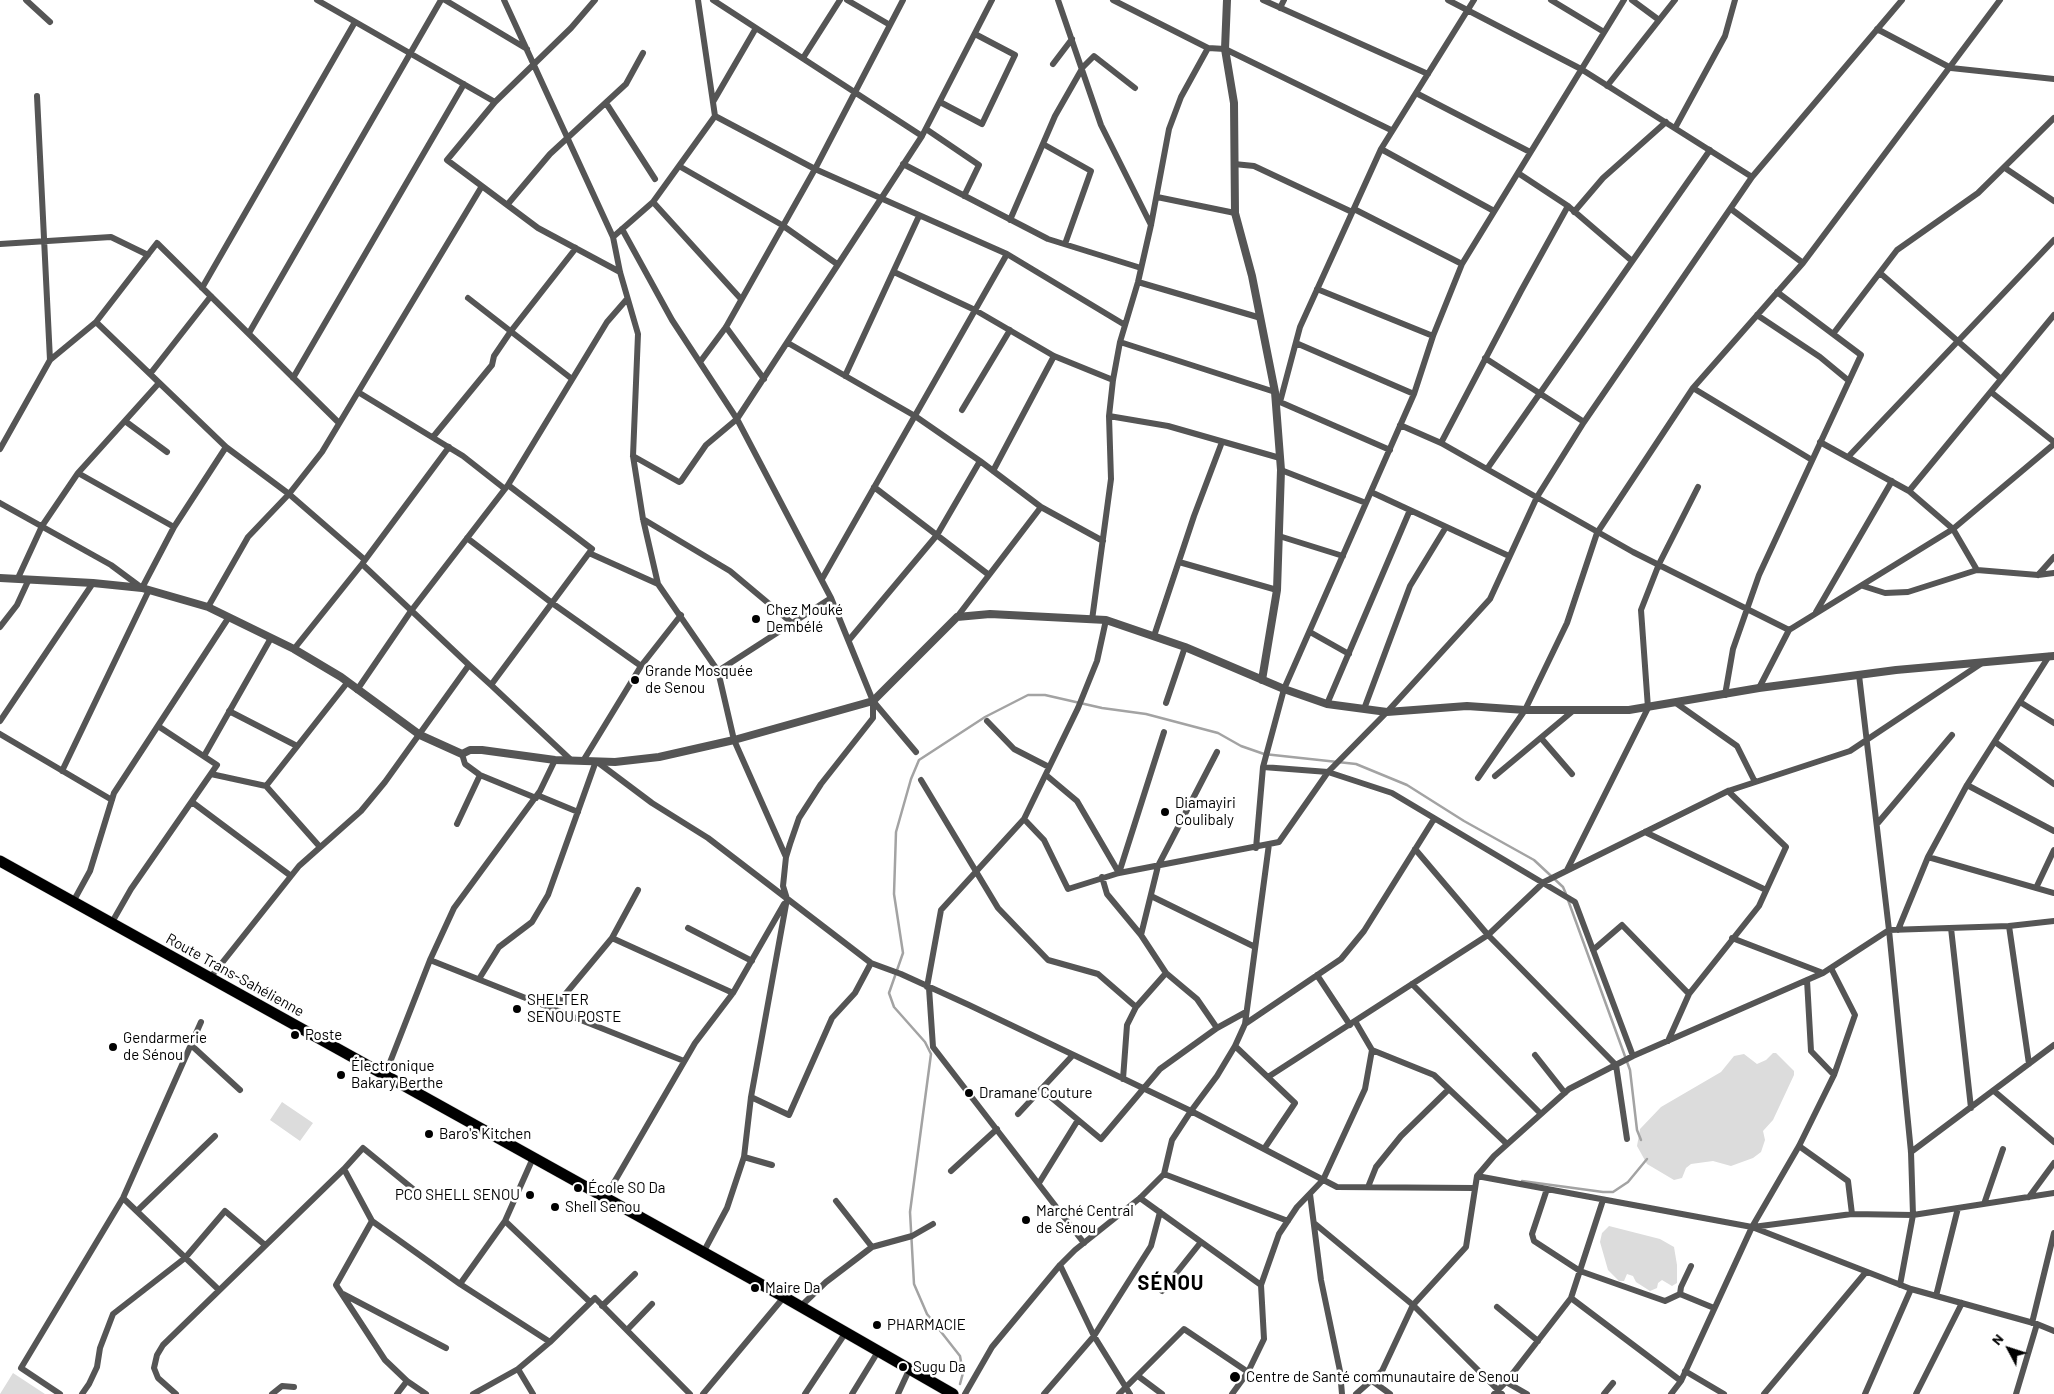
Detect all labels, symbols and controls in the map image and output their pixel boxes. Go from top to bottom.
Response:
place label: Chez Mouké Dembélé [766,601,843,636]
marker: Chez Mouké Dembélé [750,613,762,625]
place label: Grande Mosquée de Senou [645,662,753,697]
marker: Grande Mosquée de Senou [629,674,641,686]
place label: Diamayiri Coulibaly [1175,794,1236,829]
marker: Diamayiri Coulibaly [1159,806,1171,818]
street label: Route Trans-Sahélienne [163,929,307,1021]
place label: SHELTER SENOU POSTE [527,991,621,1026]
marker: SHELTER SENOU POSTE [511,1003,523,1015]
place label: Poste [305,1026,342,1044]
place label: Gendarmerie de Sénou [123,1029,207,1064]
marker: Poste [289,1029,301,1041]
marker: Gendarmerie de Sénou [107,1041,119,1053]
place label: Électronique Bakary Berthe [351,1057,443,1092]
marker: Électronique Bakary Berthe [335,1069,347,1081]
place label: Dramane Couture [979,1084,1093,1102]
marker: Dramane Couture [963,1087,975,1099]
place label: Baro's Kitchen [439,1125,531,1143]
marker: Baro's Kitchen [423,1128,435,1140]
place label: École SO Da [588,1179,665,1197]
marker: École SO Da [572,1182,584,1194]
place label: PCO SHELL SENOU [395,1186,520,1204]
marker: PCO SHELL SENOU [524,1189,536,1201]
place label: Shell Senou [565,1198,641,1216]
marker: Shell Senou [549,1201,561,1213]
place label: Marché Central de Sénou [1036,1202,1134,1237]
marker: Marché Central de Sénou [1020,1214,1032,1226]
district label: SÉNOU [1137,1271,1205,1295]
place label: Maire Da [765,1279,820,1297]
marker: Maire Da [749,1282,761,1294]
place label: PHARMACIE [887,1316,966,1334]
marker: PHARMACIE [871,1319,883,1331]
north arrow [1984,1324,2034,1374]
text: N [1988,1330,2007,1348]
place label: Sugu Da [913,1358,966,1376]
marker: Sugu Da [897,1361,909,1373]
place label: Centre de Santé communautaire de Senou [1246,1368,1519,1386]
marker: Centre de Santé communautaire de Senou [1228,1370,1242,1384]

